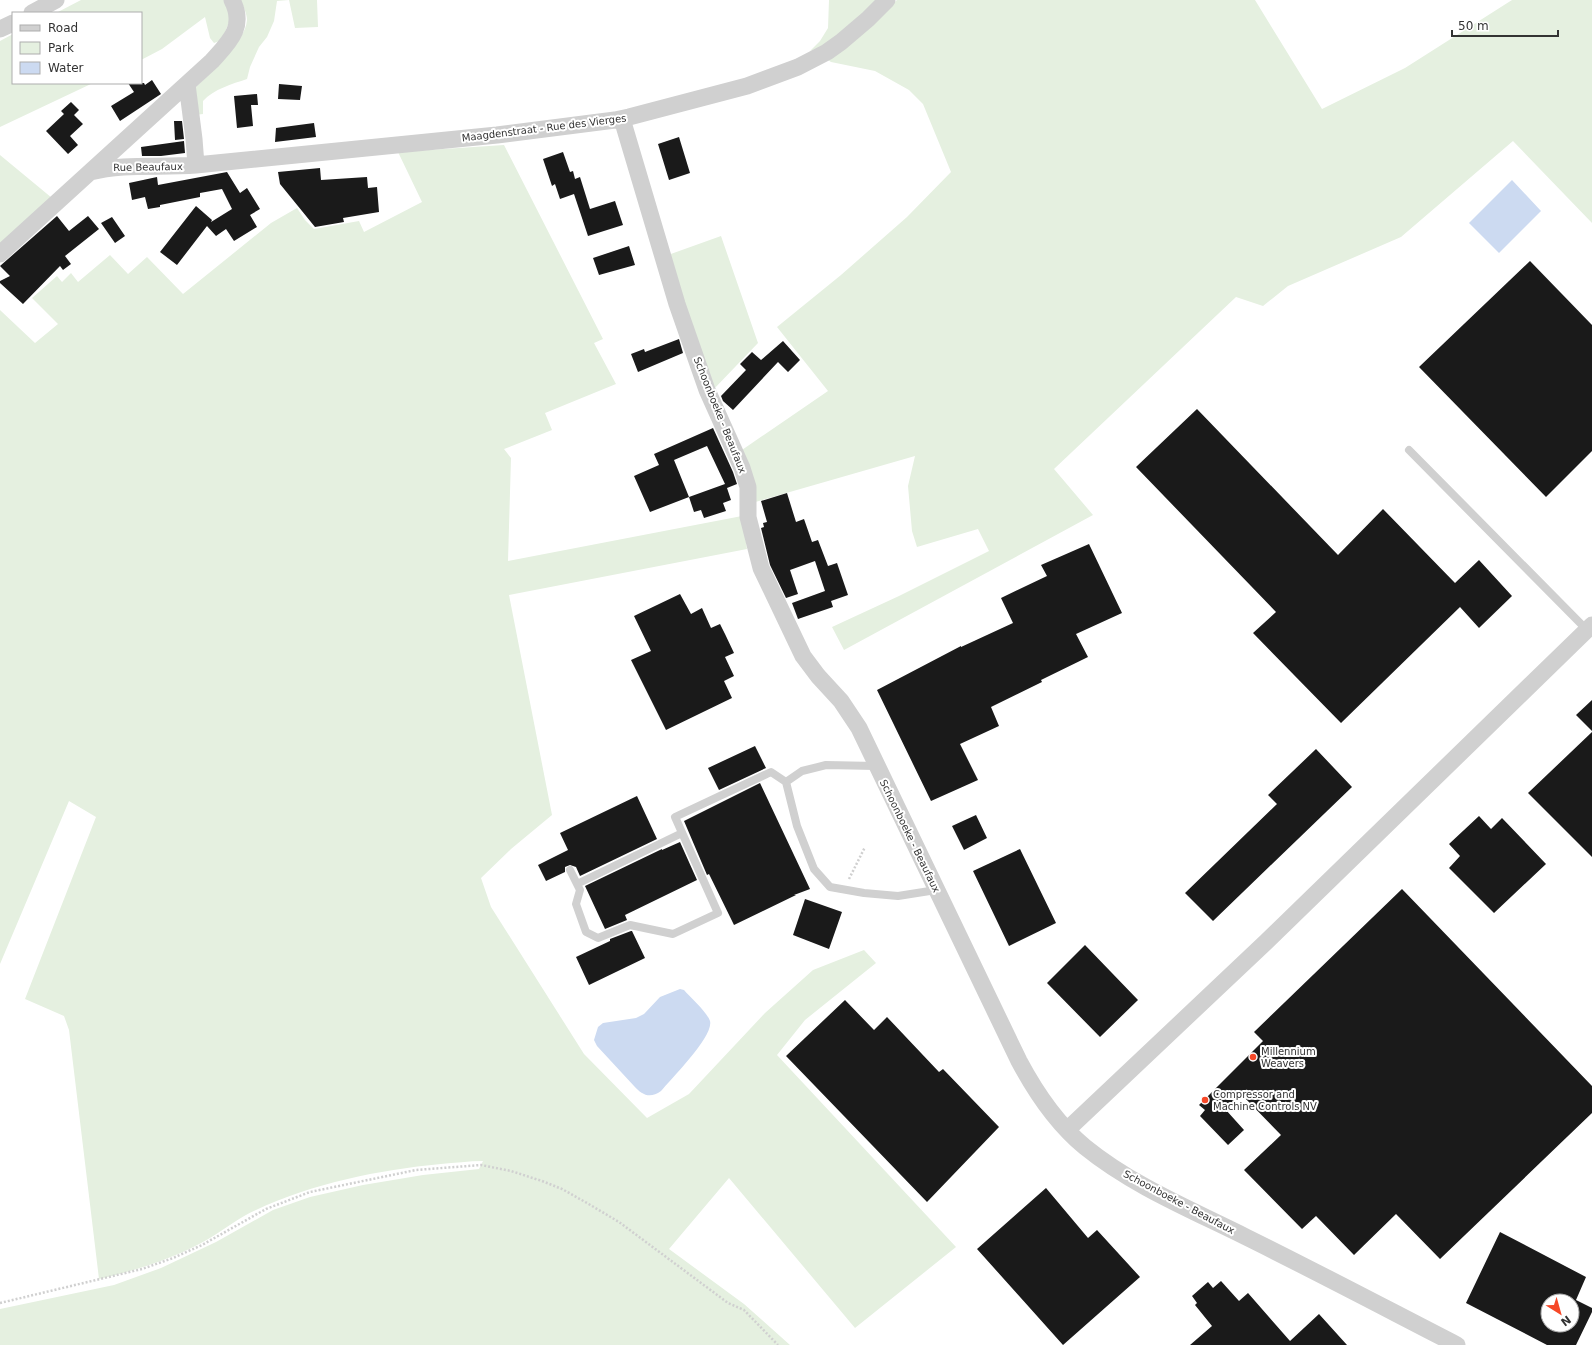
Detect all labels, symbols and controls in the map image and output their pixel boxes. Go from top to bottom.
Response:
legend [12,12,142,84]
scale bar [1452,12,1558,38]
text: 50 m [1458,19,1489,33]
text: Road [48,21,78,35]
text: Park [48,41,74,55]
text: Water [48,61,84,75]
street label: Maagdenstraat - Rue des Vierges [461,112,627,144]
street label: Rue Beaufaux [113,161,183,173]
street label: Schoonboeke - Beaufaux [692,355,748,475]
street label: Schoonboeke - Beaufaux [878,778,942,894]
place label: Millennium Weavers [1261,1046,1316,1069]
marker: Millennium Weavers [1248,1052,1258,1062]
place label: Compressor and Machine Controls NV [1213,1089,1317,1112]
marker: Compressor and Machine Controls NV [1200,1095,1210,1105]
street label: Schoonboeke - Beaufaux [1122,1168,1237,1236]
north arrow [1540,1293,1580,1333]
text: N [1558,1313,1573,1329]

